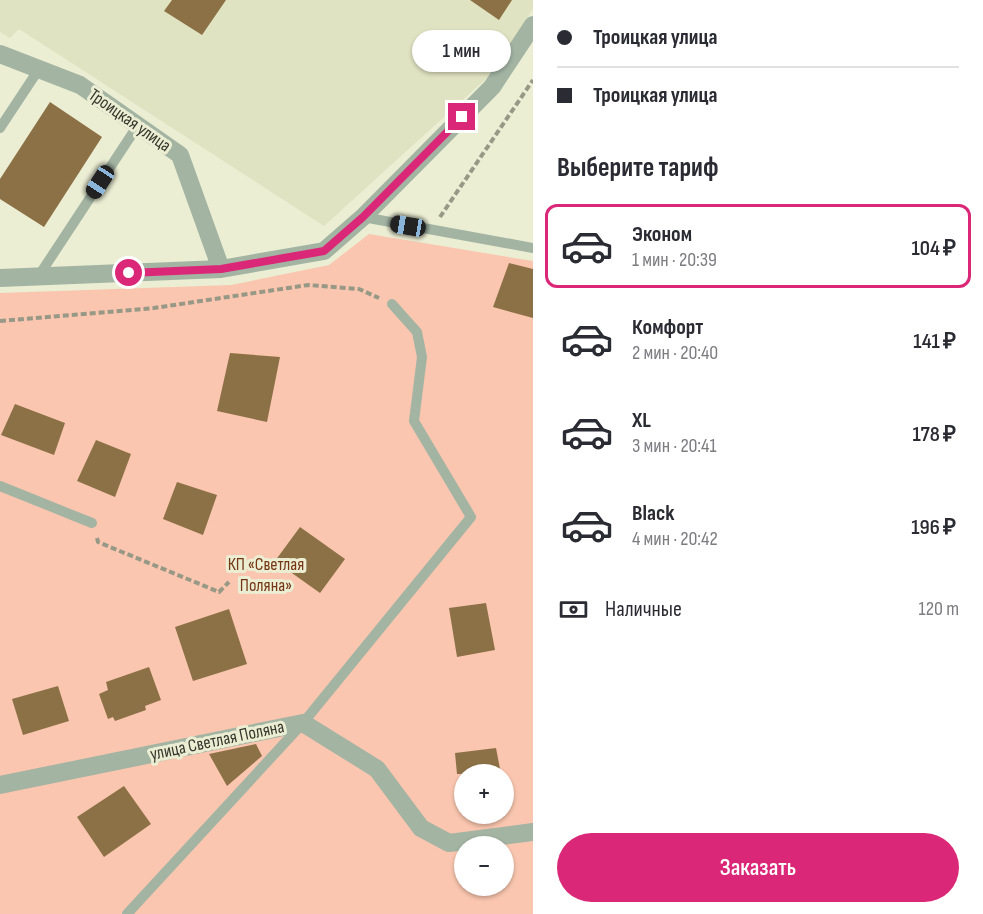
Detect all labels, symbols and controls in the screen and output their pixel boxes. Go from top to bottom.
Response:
text: Троицкая улица [593,24,718,51]
callout: 1 мин [412,30,512,72]
text: 1 мин [443,39,480,63]
text: Троицкая улица [593,82,718,109]
street label: Троицкая улица [85,84,175,156]
route end [448,103,475,130]
text: Выберите тариф [557,152,719,184]
car [83,162,117,202]
car [389,214,427,238]
icon: car [560,219,614,273]
text: Эконом [632,221,692,248]
text: 104 ₽ [912,235,956,262]
text: 1 мин · 20:39 [632,248,717,272]
route start [115,259,142,286]
icon: car [560,312,614,366]
text: Комфорт [632,314,703,341]
text: 141 ₽ [913,328,956,355]
text: 2 мин · 20:40 [632,341,718,365]
icon: car [560,405,614,459]
text: XL [632,407,651,434]
text: 178 ₽ [912,421,956,448]
text: 3 мин · 20:41 [632,434,717,458]
icon: car [560,498,614,552]
text: Black [632,500,674,527]
text: 196 ₽ [911,514,956,541]
text: 4 мин · 20:42 [632,527,718,551]
park label: КП «Светлая Поляна» [228,554,304,596]
icon: cash [557,593,590,626]
text: Наличные [605,596,682,623]
text: 120 m [919,597,959,621]
street label: улица Светлая Поляна [148,716,286,765]
map controls [454,764,514,896]
button: + [454,764,514,824]
button: Заказать [557,833,959,902]
button: − [454,836,514,896]

